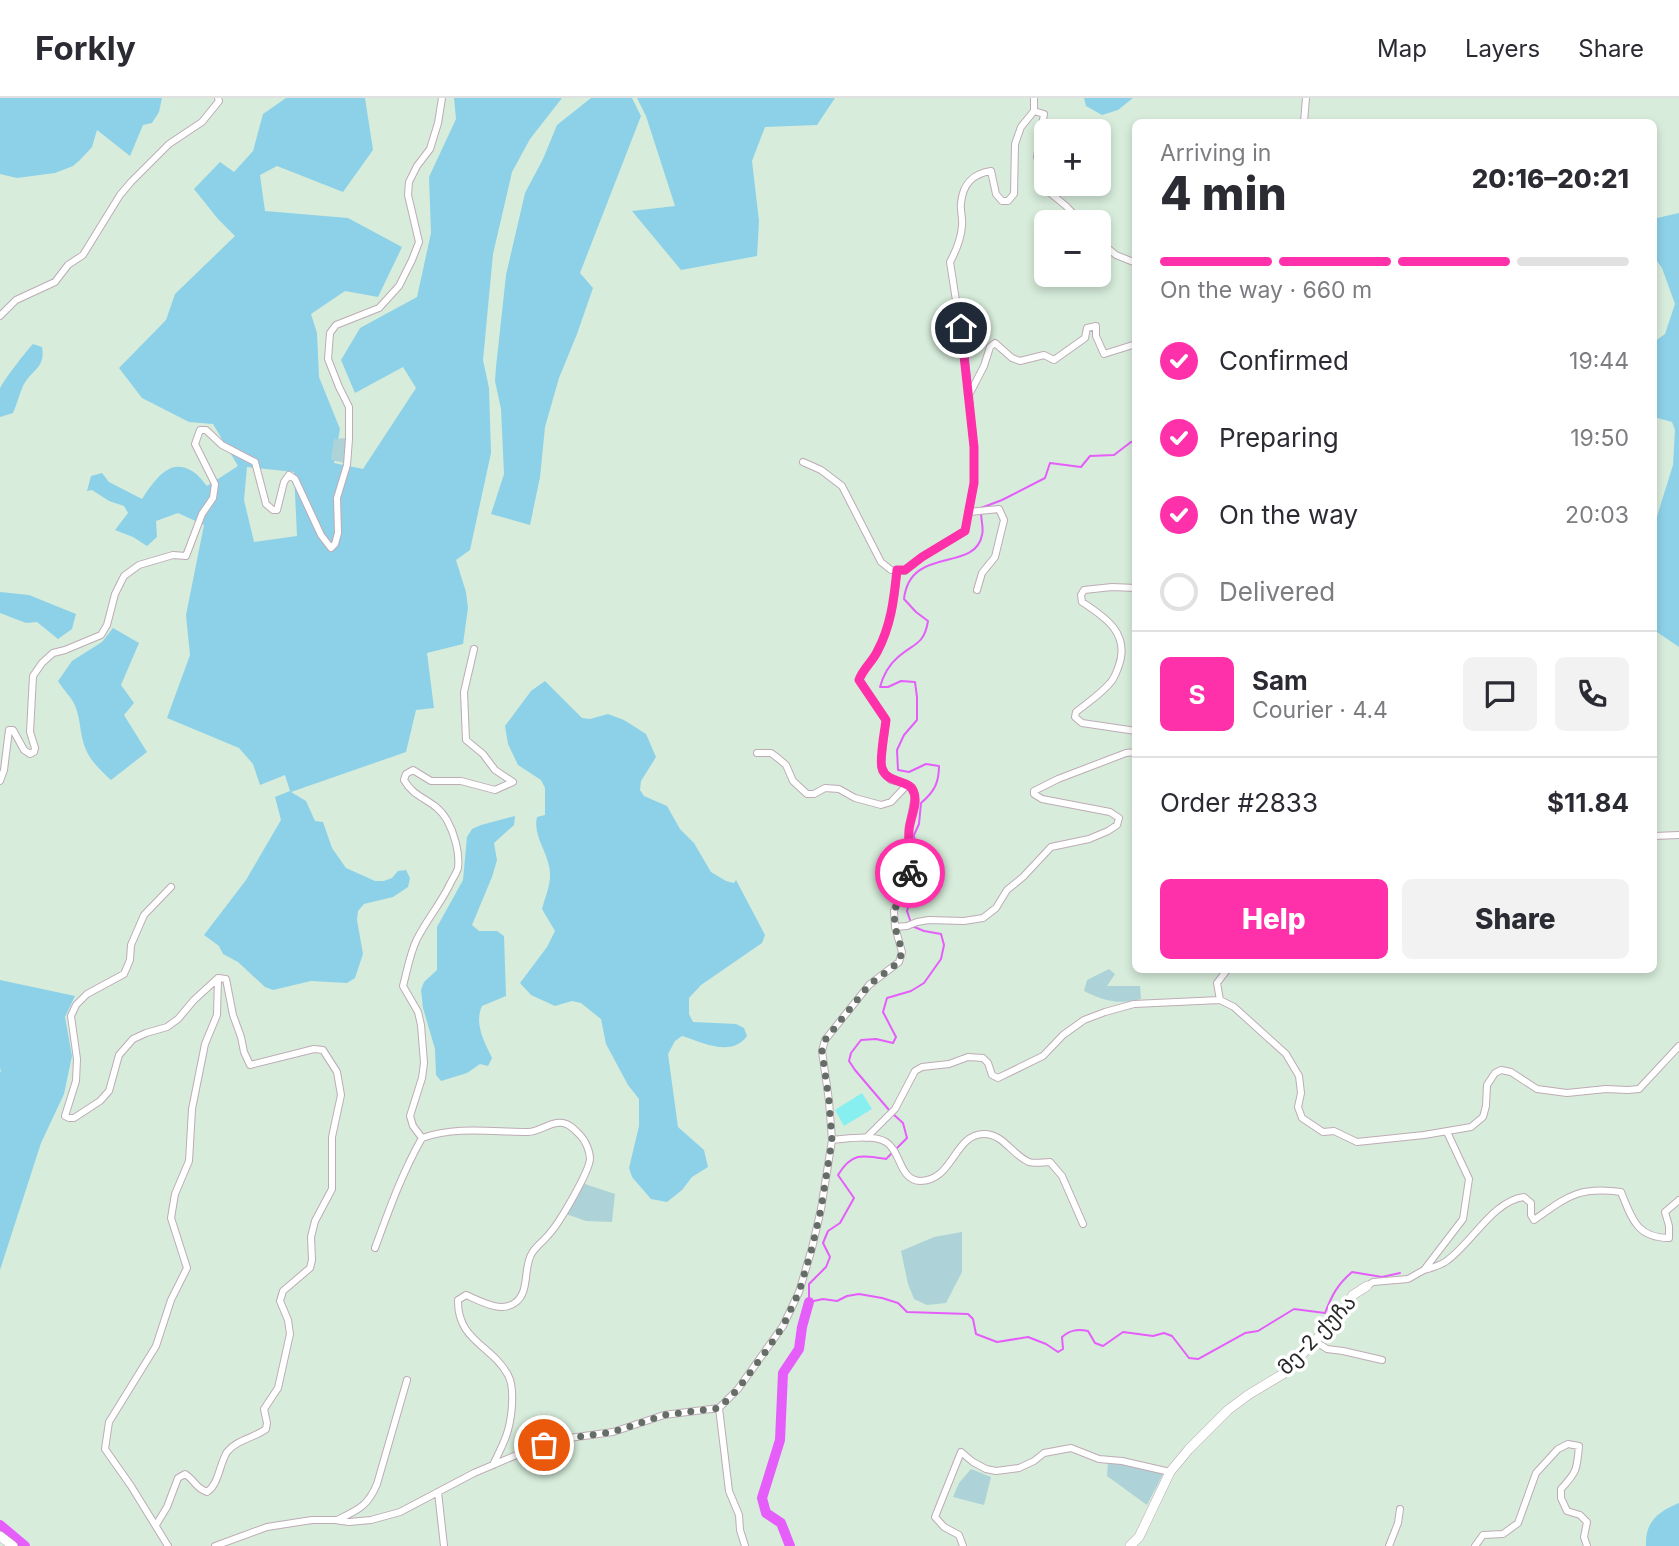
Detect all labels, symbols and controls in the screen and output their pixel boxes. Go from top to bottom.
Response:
text: Forkly [35,28,136,68]
text: Map [1377,34,1427,63]
text: Layers [1465,34,1540,63]
text: Share [1578,34,1644,63]
map controls [1034,119,1111,287]
button: + [1034,119,1111,196]
text: Arriving in [1160,139,1271,167]
text: 20:16–20:21 [1472,163,1629,194]
text: 4 min [1160,165,1287,221]
button: − [1034,210,1111,287]
text: On the way · 660 m [1160,276,1372,304]
pin [931,298,991,358]
icon: home [942,309,980,347]
icon: check [1160,342,1198,380]
text: Confirmed [1219,345,1349,376]
text: 19:44 [1569,347,1629,375]
icon: check [1160,419,1198,457]
text: Preparing [1219,422,1339,453]
text: 19:50 [1570,424,1629,452]
icon: check [1160,496,1198,534]
text: On the way [1219,499,1358,530]
text: 20:03 [1565,501,1629,529]
text: Delivered [1219,576,1335,607]
button: chat [1463,657,1537,731]
button: phone [1555,657,1629,731]
text: Sam [1252,665,1308,696]
text: S [1188,679,1206,710]
text: Courier · 4.4 [1252,696,1388,724]
text: Order #2833 [1160,787,1318,818]
text: $11.84 [1547,787,1629,818]
courier [875,838,945,908]
icon: bike [891,854,929,892]
button: Help [1160,879,1388,959]
button: Share [1402,879,1629,959]
street label: მე-2 ქუჩა [1272,1290,1361,1380]
pin [514,1415,574,1475]
icon: bag [525,1426,563,1464]

